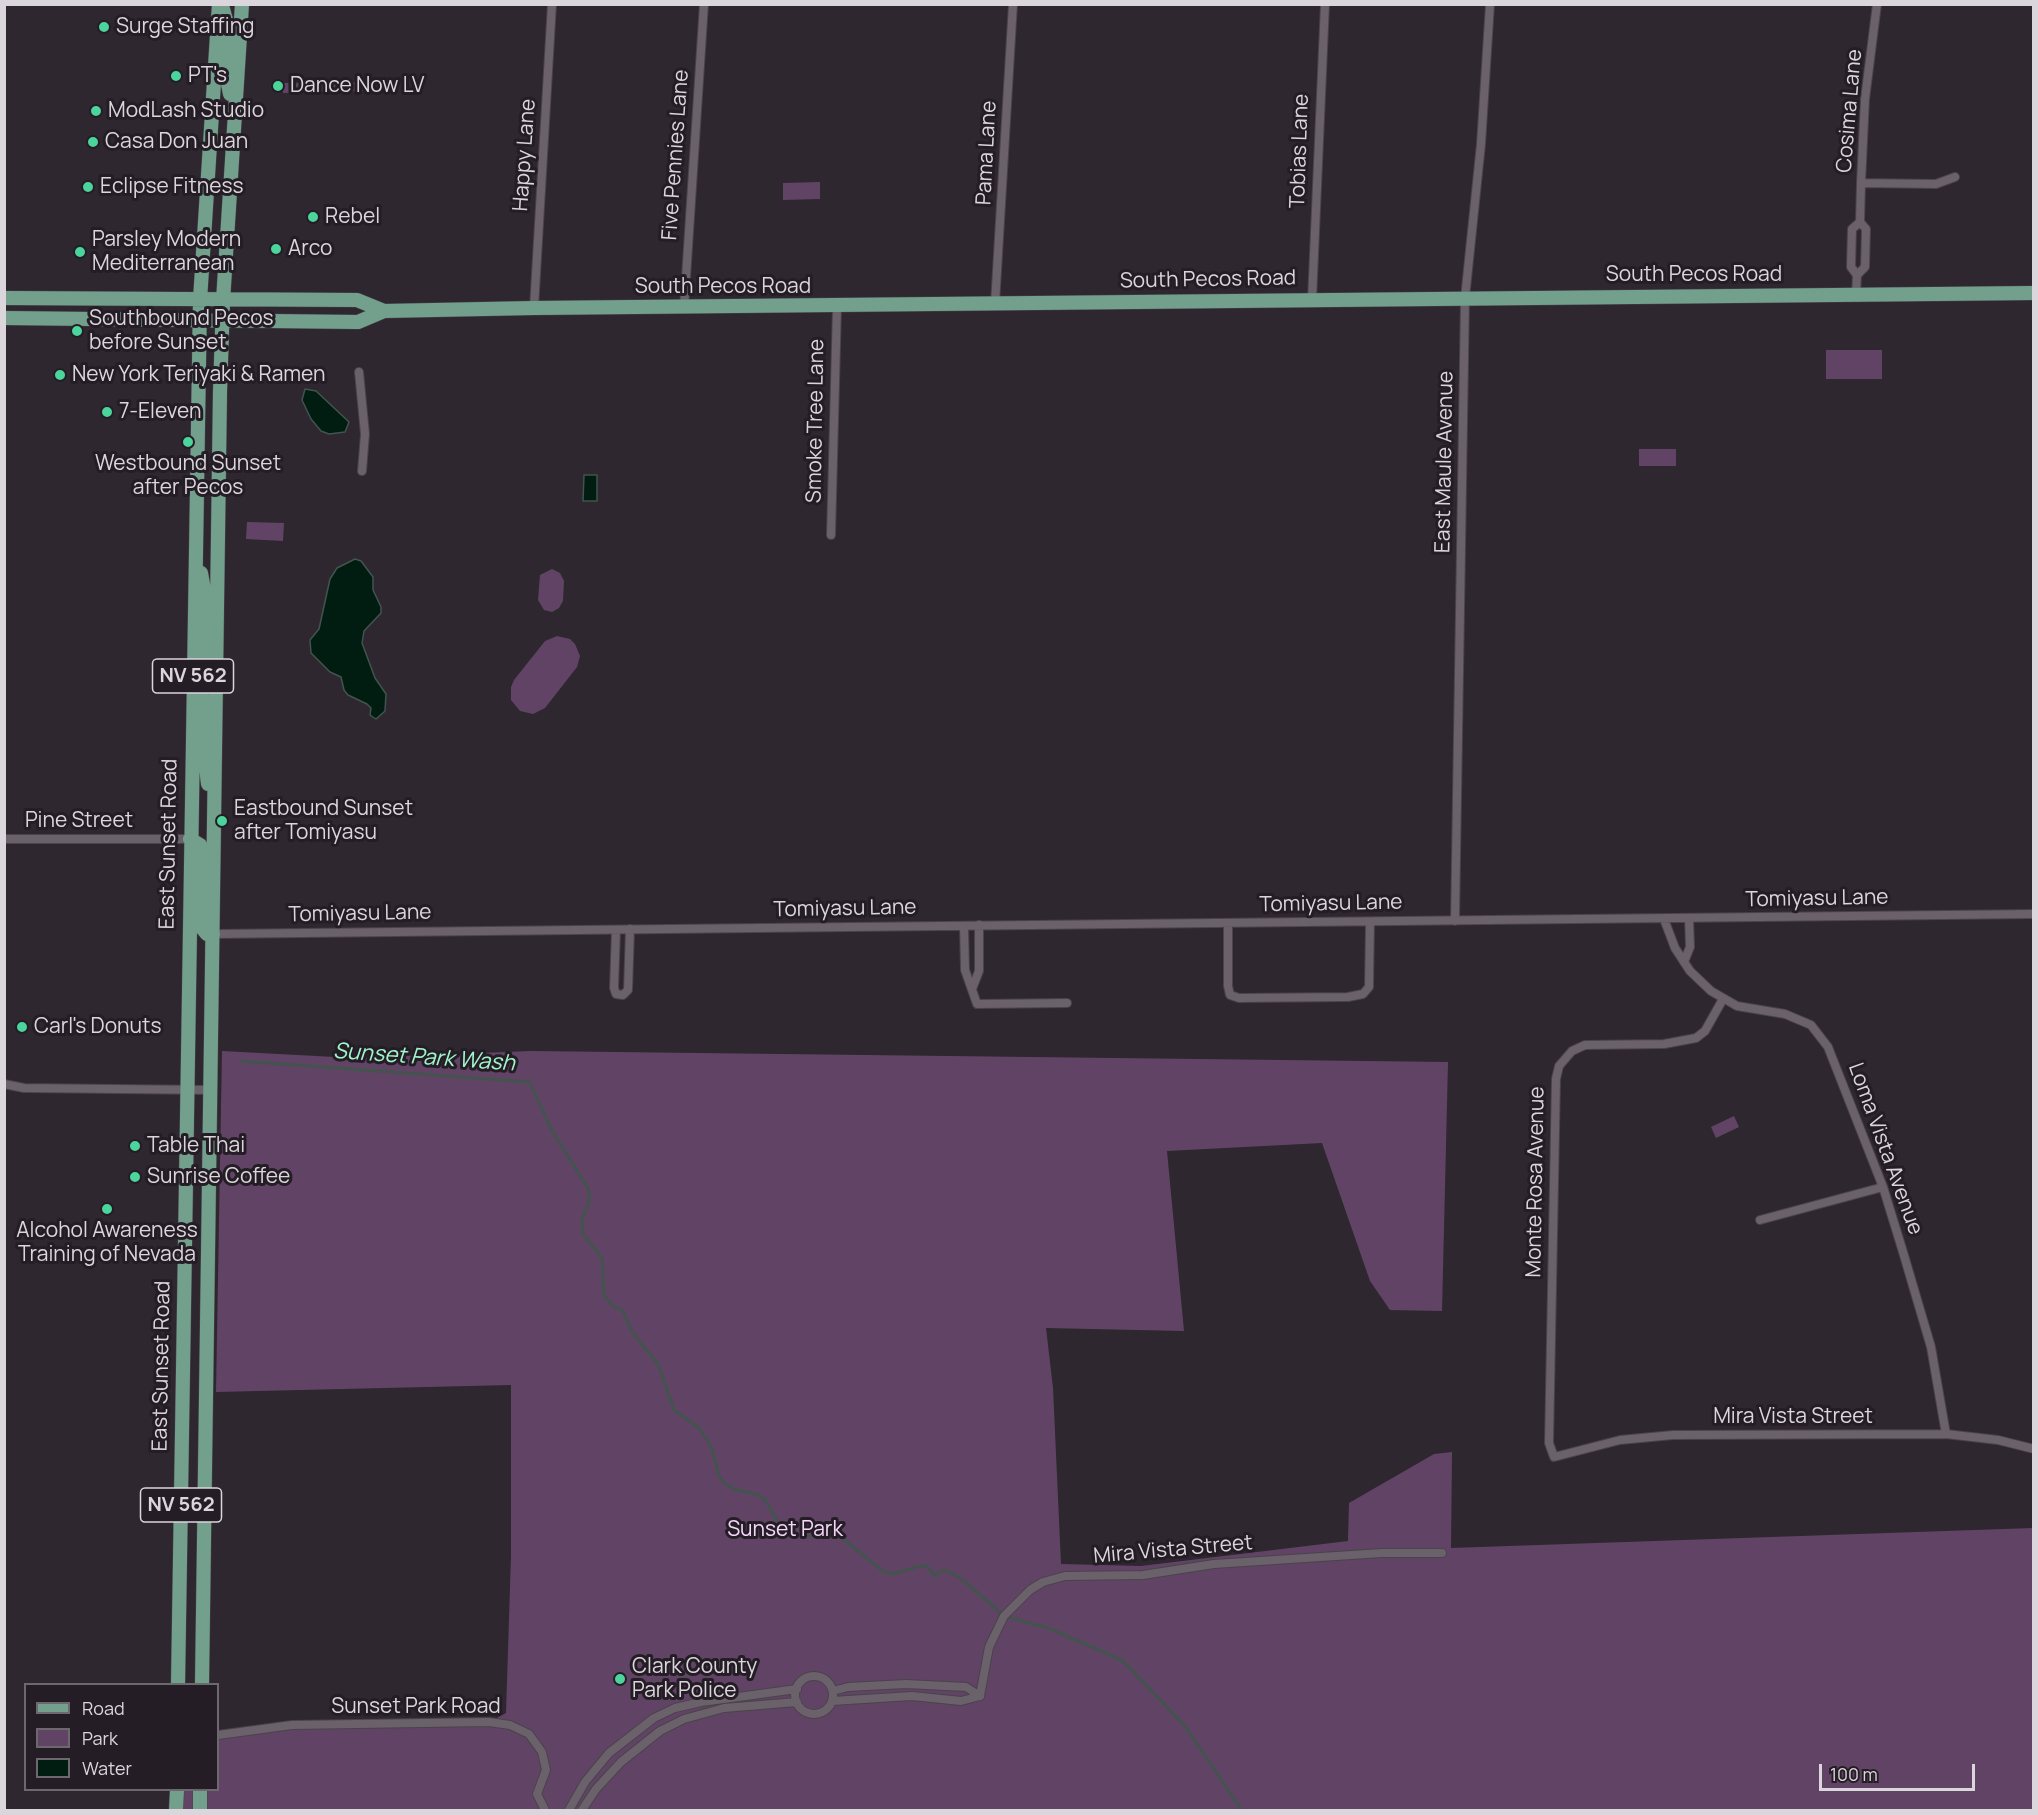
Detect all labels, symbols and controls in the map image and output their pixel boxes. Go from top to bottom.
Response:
place label: Surge Staffing [116,14,255,40]
marker: Surge Staffing [97,20,111,34]
street label: Cosima Lane [1832,48,1868,174]
place label: PT's [188,63,227,89]
marker: PT's [169,69,183,83]
street label: Five Pennies Lane [657,69,695,241]
place label: Dance Now LV [290,73,424,99]
marker: Dance Now LV [271,79,285,93]
street label: Tobias Lane [1285,93,1315,209]
place label: ModLash Studio [108,98,264,124]
street label: Happy Lane [508,98,542,212]
street label: Pama Lane [972,100,1002,206]
marker: ModLash Studio [89,104,103,118]
place label: Casa Don Juan [105,129,248,155]
marker: Casa Don Juan [86,135,100,149]
place label: Eclipse Fitness [100,174,244,200]
marker: Eclipse Fitness [81,180,95,194]
place label: Rebel [325,204,380,230]
marker: Rebel [306,210,320,224]
place label: Parsley Modern Mediterranean [92,227,241,277]
place label: Arco [288,236,332,262]
marker: Arco [269,242,283,256]
marker: Parsley Modern Mediterranean [73,245,87,259]
street label: South Pecos Road [1606,262,1782,288]
street label: South Pecos Road [1120,266,1296,294]
street label: South Pecos Road [635,274,811,300]
place label: Southbound Pecos before Sunset [89,306,274,356]
marker: Southbound Pecos before Sunset [70,324,84,338]
street label: Smoke Tree Lane [802,339,830,503]
place label: New York Teriyaki & Ramen [72,362,326,388]
marker: New York Teriyaki & Ramen [53,368,67,382]
street label: East Maule Avenue [1431,371,1459,553]
place label: 7-Eleven [119,399,201,425]
marker: 7-Eleven [100,405,114,419]
marker: Westbound Sunset after Pecos [181,435,195,449]
place label: Westbound Sunset after Pecos [95,451,281,501]
road number: NV 562 [152,659,234,693]
street label: East Sunset Road [155,758,183,930]
place label: Eastbound Sunset after Tomiyasu [234,796,413,846]
street label: Pine Street [25,808,133,834]
marker: Eastbound Sunset after Tomiyasu [215,814,229,828]
street label: Tomiyasu Lane [1745,885,1889,913]
street label: Tomiyasu Lane [1259,890,1403,918]
street label: Tomiyasu Lane [773,895,917,923]
street label: Tomiyasu Lane [288,900,432,928]
place label: Carl's Donuts [34,1014,161,1040]
marker: Carl's Donuts [15,1020,29,1034]
water label: Sunset Park Wash [332,1038,516,1078]
street label: Loma Vista Avenue [1842,1060,1928,1238]
street label: Monte Rosa Avenue [1522,1086,1550,1278]
place label: Table Thai [147,1133,245,1159]
marker: Table Thai [128,1139,142,1153]
place label: Sunrise Coffee [147,1164,290,1190]
marker: Sunrise Coffee [128,1170,142,1184]
marker: Alcohol Awareness Training of Nevada [100,1202,114,1216]
place label: Alcohol Awareness Training of Nevada [16,1218,198,1268]
street label: East Sunset Road [148,1280,176,1452]
street label: Mira Vista Street [1713,1404,1873,1430]
road number: NV 562 [140,1488,222,1522]
park label: Sunset Park [727,1517,843,1543]
street label: Mira Vista Street [1092,1530,1254,1570]
place label: Clark County Park Police [632,1654,757,1704]
marker: Clark County Park Police [613,1672,627,1686]
legend [24,1683,219,1791]
street label: Sunset Park Road [331,1694,501,1720]
text: Road [82,1696,125,1720]
text: Park [82,1726,118,1750]
scale bar [1822,1752,1978,1790]
text: Water [82,1756,132,1780]
text: 100 m [1830,1762,1878,1786]

